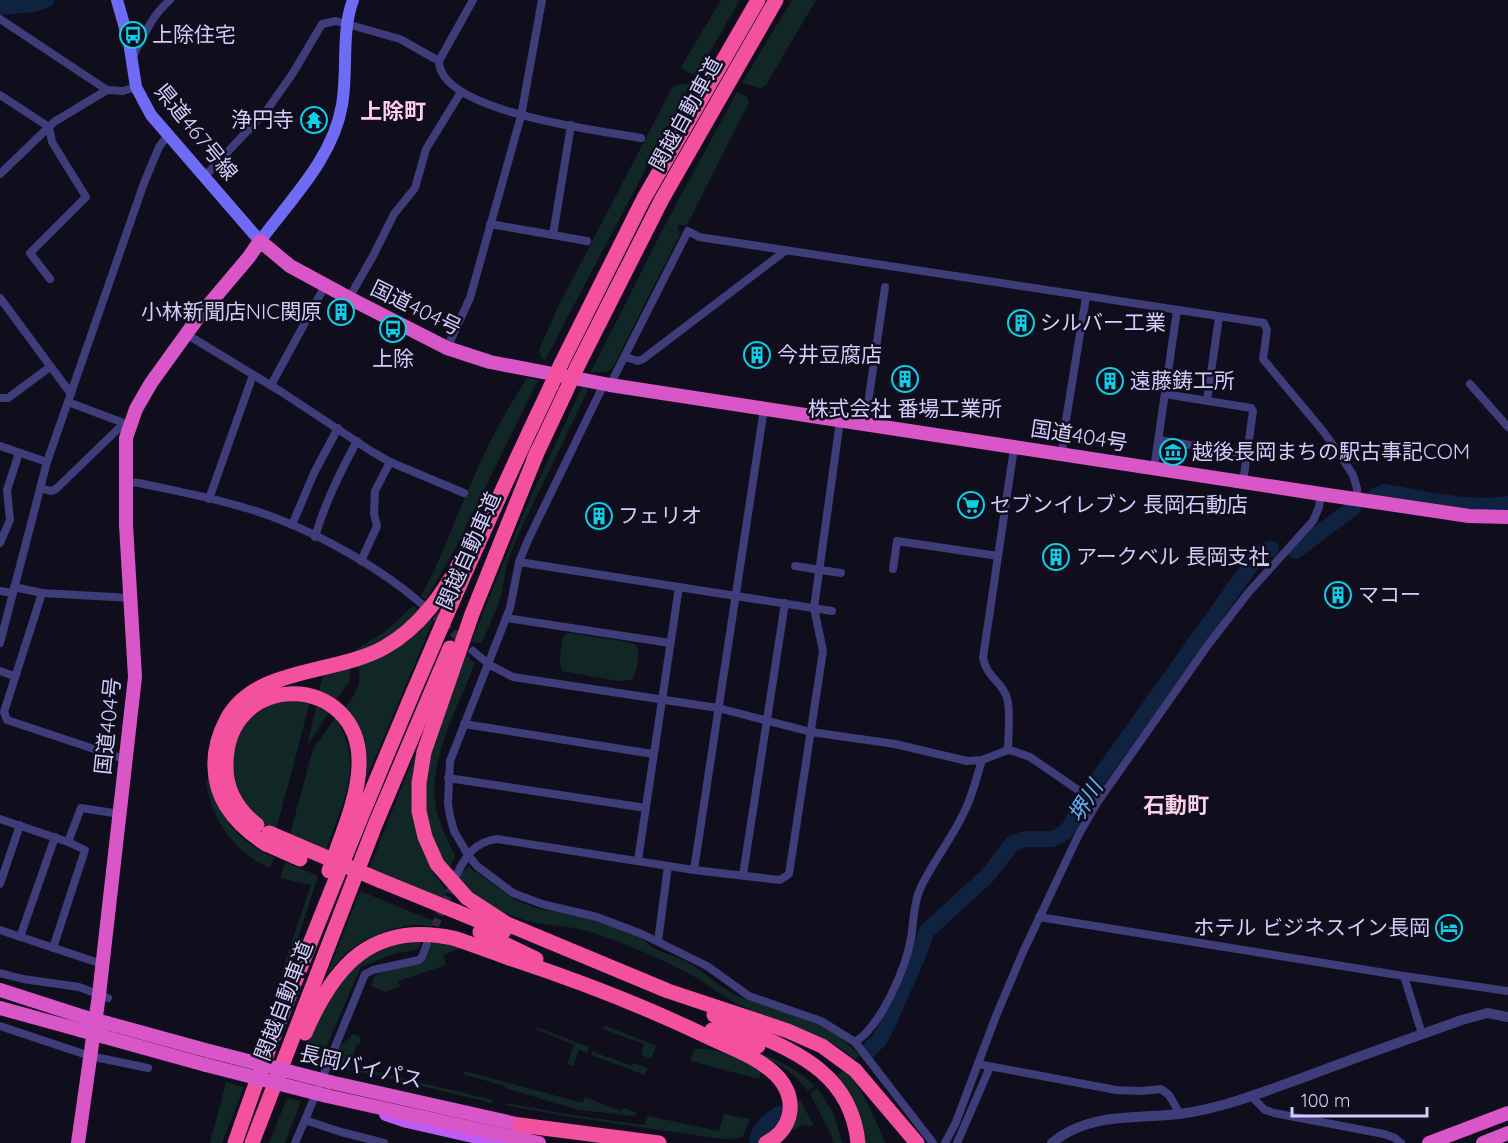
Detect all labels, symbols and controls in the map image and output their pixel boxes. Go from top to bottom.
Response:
bus stop icon: 上除住宅 [118,20,148,50]
place label: 上除住宅 [152,21,236,47]
street label: 関越自動車道 [643,52,727,175]
street label: 県道467号線 [150,78,244,185]
district label: 上除町 [360,97,426,125]
temple icon: 浄円寺 [299,105,329,135]
place label: 浄円寺 [231,106,294,132]
street label: 国道404号 [367,274,466,340]
building icon: 小林新聞店NIC関原 [326,297,356,327]
place label: 小林新聞店NIC関原 [141,298,322,324]
building icon: シルバー工業 [1006,308,1036,338]
place label: シルバー工業 [1040,309,1166,335]
bus stop icon: 上除 [378,314,408,344]
building icon: 今井豆腐店 [742,340,772,370]
place label: 今井豆腐店 [777,341,882,367]
place label: 上除 [372,345,414,371]
building icon: 株式会社 番場工業所 [890,364,920,394]
building icon: 遠藤鋳工所 [1095,366,1125,396]
place label: 遠藤鋳工所 [1130,367,1235,393]
place label: 株式会社 番場工業所 [808,395,1002,421]
street label: 国道404号 [1029,415,1129,455]
museum icon: 越後長岡まちの駅古事記COM [1158,437,1188,467]
place label: 越後長岡まちの駅古事記COM [1192,438,1470,464]
street label: 関越自動車道 [431,488,506,613]
supermarket icon: セブンイレブン 長岡石動店 [956,490,986,520]
place label: セブンイレブン 長岡石動店 [990,491,1248,517]
building icon: フェリオ [584,501,614,531]
place label: フェリオ [618,502,702,528]
building icon: アークベル 長岡支社 [1041,542,1071,572]
place label: アークベル 長岡支社 [1076,543,1269,569]
building icon: マコー [1323,580,1353,610]
place label: マコー [1358,581,1421,607]
street label: 国道404号 [89,676,125,776]
water label: 堺川 [1061,773,1110,827]
district label: 石動町 [1143,791,1209,819]
hotel icon: ホテル ビジネスイン長岡 [1434,913,1464,943]
place label: ホテル ビジネスイン長岡 [1193,914,1430,940]
street label: 関越自動車道 [248,937,318,1064]
street label: 長岡バイパス [297,1039,425,1093]
scale bar [1292,1080,1427,1118]
text: 100 m [1301,1089,1350,1112]

